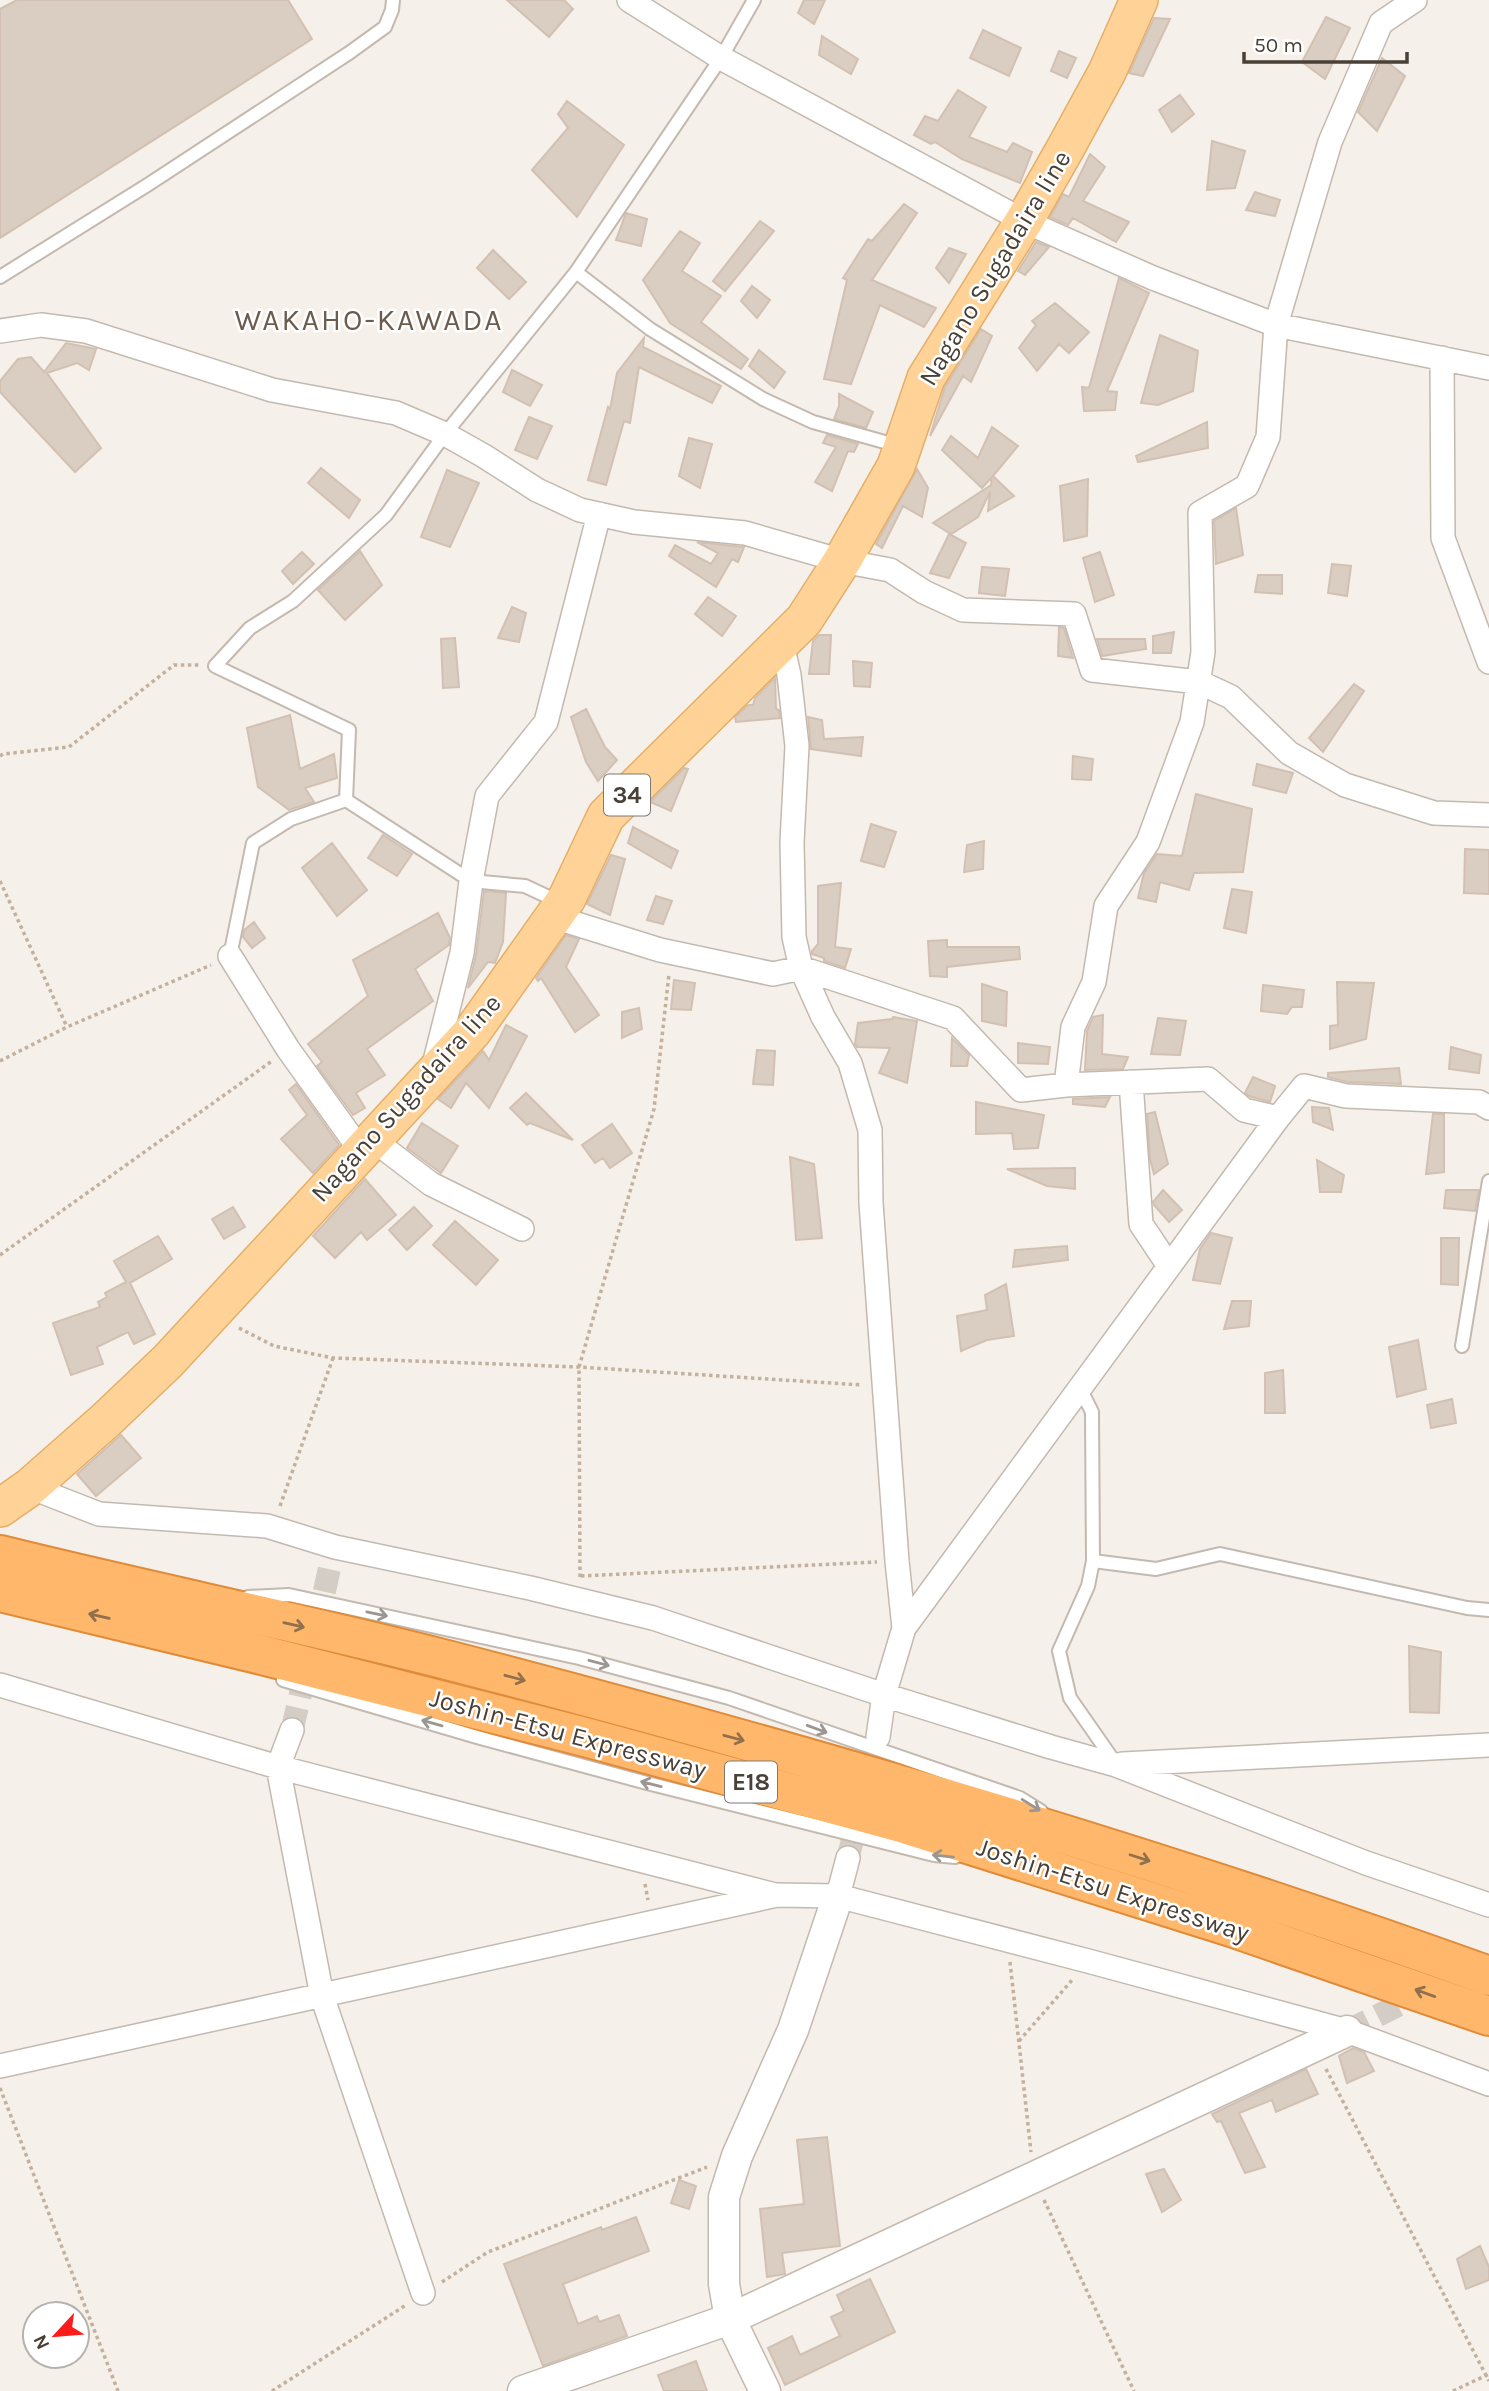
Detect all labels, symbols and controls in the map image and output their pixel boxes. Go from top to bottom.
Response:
scale bar [1244,21,1407,65]
text: 50 m [1254,33,1303,57]
street label: Nagano Sugadaira line [912,145,1078,391]
district label: WAKAHO-KAWADA [234,302,504,338]
road number: 34 [604,774,650,816]
street label: Nagano Sugadaira line [304,988,508,1208]
one-way arrow [365,1607,388,1621]
one-way arrow [88,1609,111,1622]
one-way arrow [282,1619,305,1632]
one-way arrow [587,1657,610,1670]
one-way arrow [503,1672,526,1685]
street label: Joshin-Etsu Expressway [426,1682,710,1786]
one-way arrow [421,1716,443,1729]
one-way arrow [805,1724,827,1736]
one-way arrow [723,1732,745,1745]
road number: E18 [725,1762,777,1802]
one-way arrow [640,1777,663,1790]
one-way arrow [1021,1798,1040,1812]
street label: Joshin-Etsu Expressway [973,1831,1253,1949]
one-way arrow [933,1849,955,1862]
one-way arrow [1129,1853,1151,1866]
one-way arrow [1414,1986,1436,1998]
north arrow [21,2300,91,2370]
text: N [29,2331,54,2353]

